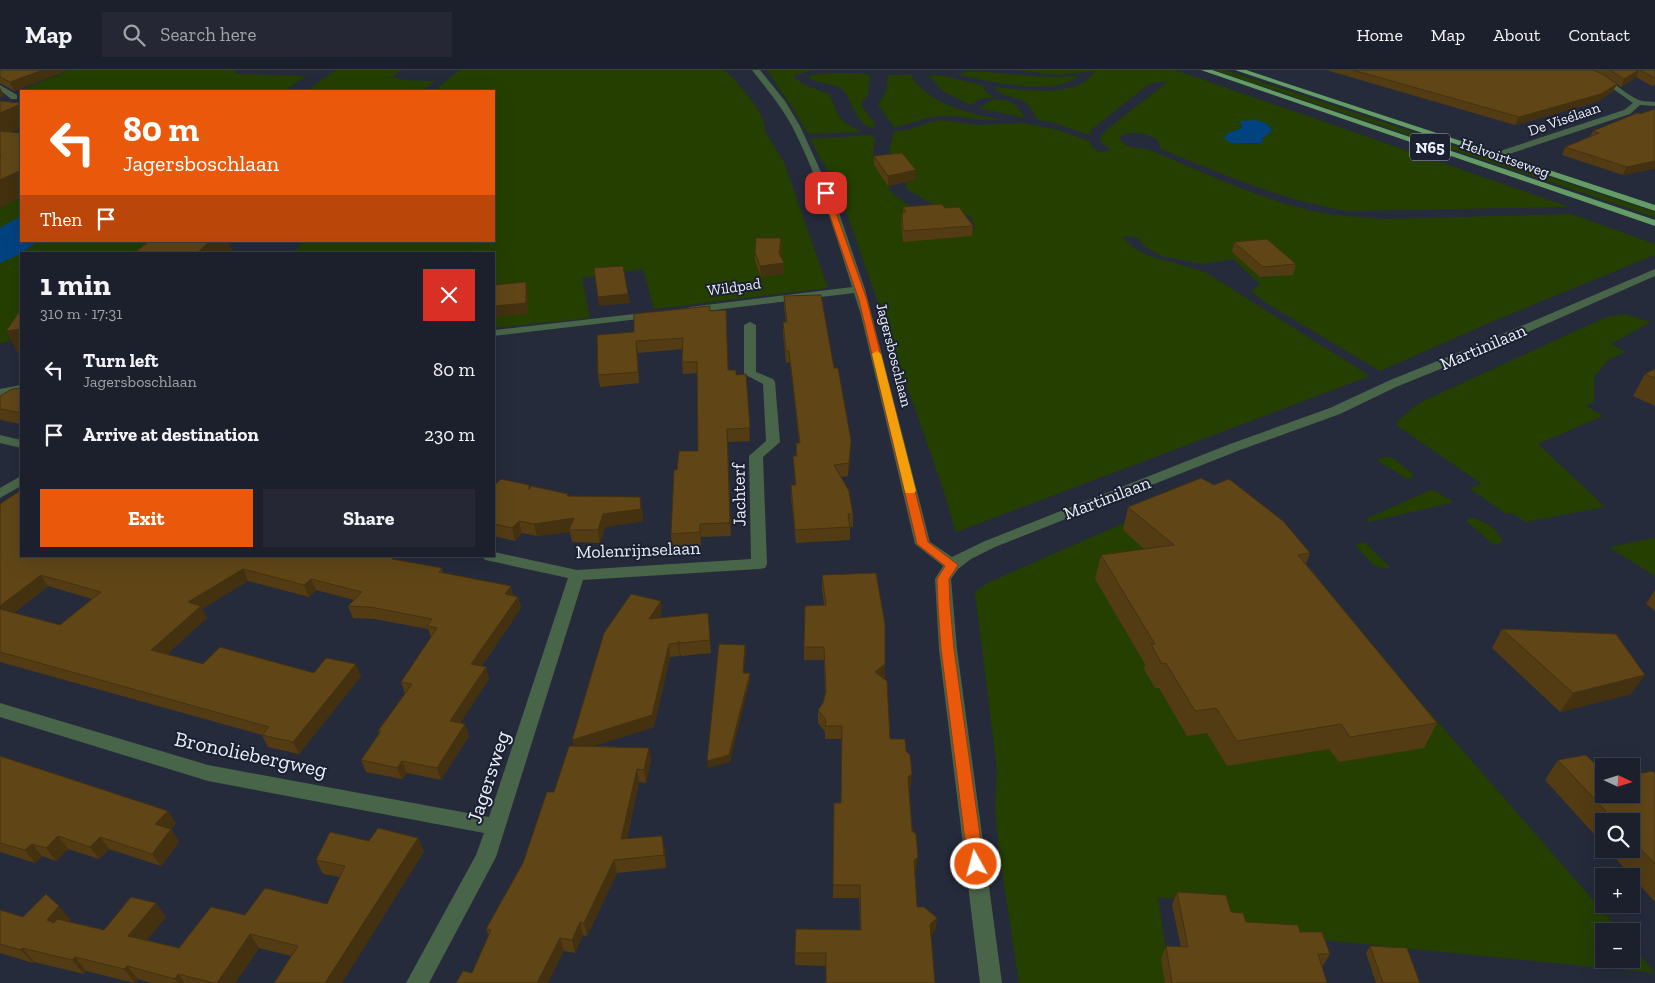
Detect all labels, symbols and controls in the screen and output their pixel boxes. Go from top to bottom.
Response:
search box [102,12,452,57]
text: Map [25,20,72,49]
icon: search [120,21,148,49]
text: Search here [160,23,257,46]
text: Home [1356,24,1403,46]
text: Map [1431,24,1465,46]
text: About [1493,24,1540,46]
text: Contact [1568,24,1630,46]
street label: De Visélaan [1526,98,1603,140]
text: 80 m [123,108,199,150]
icon: left [40,110,105,175]
road number: N65 [1410,134,1450,160]
street label: Helvoirtseweg [1458,134,1552,182]
text: Jagersboschlaan [123,150,279,177]
pin [805,172,847,214]
icon: arrive [812,179,840,207]
icon: arrive [92,205,120,233]
text: Then [40,208,82,231]
text: 1 min [40,267,111,303]
button: close [423,269,475,321]
street label: Wildpad [706,274,763,300]
street label: Jagersboschlaan [872,301,916,409]
text: 310 m · 17:31 [40,304,122,323]
street label: Martinilaan [1437,319,1530,375]
text: Turn left [83,349,158,372]
icon: left [40,356,68,384]
text: 80 m [433,358,475,381]
text: Jagersboschlaan [83,372,197,391]
icon: arrive [40,421,68,449]
text: Arrive at destination [83,423,259,446]
text: 230 m [424,423,475,446]
street label: Jachterf [727,462,751,527]
street label: Martinilaan [1060,471,1154,525]
button: Exit [40,489,253,547]
button: Share [263,489,475,547]
street label: Molenrijnselaan [575,537,701,563]
street label: Bronoliebergweg [173,726,330,782]
street label: Jagersweg [461,727,515,826]
north arrow [1595,758,1640,802]
map controls [1595,758,1640,968]
button: search [1595,813,1640,858]
position arrow [949,837,1001,889]
button: + [1595,868,1640,913]
button: − [1595,923,1640,968]

